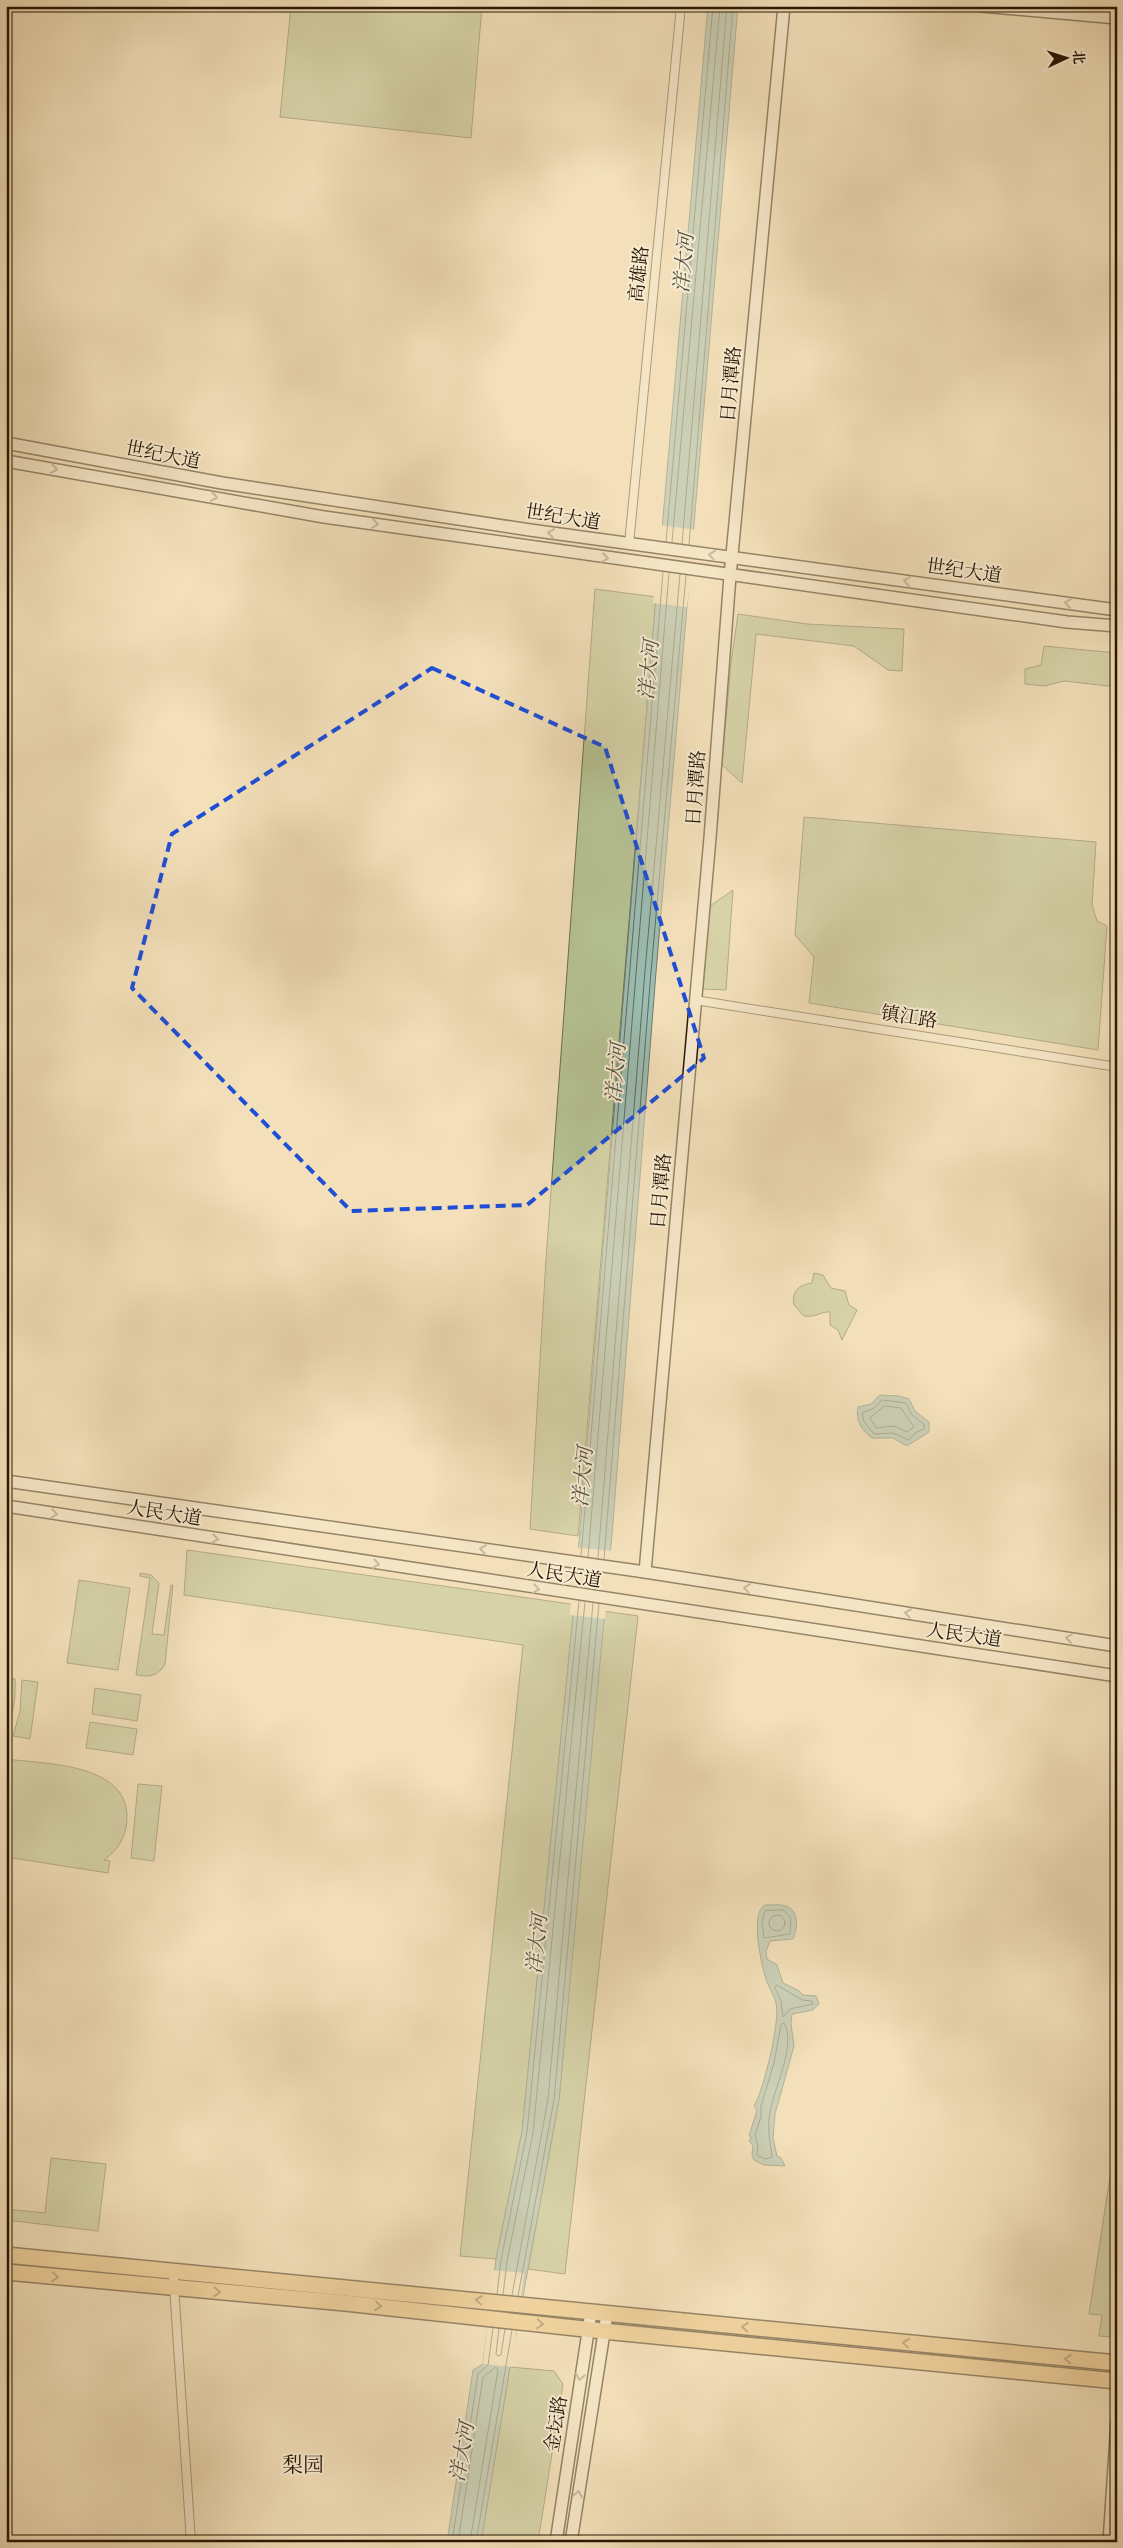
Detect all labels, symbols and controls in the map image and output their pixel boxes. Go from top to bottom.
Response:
north arrow [1040,32,1090,82]
text: 北 [1070,50,1087,65]
water label: 洋大河 [670,229,698,294]
street label: 高雄路 [625,244,653,304]
street label: 日月潭路 [717,345,745,423]
street label: 世纪大道 [124,437,202,473]
one-way arrow [50,464,59,474]
one-way arrow [210,492,219,502]
street label: 世纪大道 [524,500,602,534]
one-way arrow [371,518,379,529]
one-way arrow [546,528,554,539]
one-way arrow [707,550,715,561]
one-way arrow [600,552,609,562]
street label: 世纪大道 [925,555,1003,587]
one-way arrow [903,576,911,587]
one-way arrow [1064,598,1072,609]
water label: 洋大河 [635,636,663,701]
street label: 日月潭路 [682,749,710,827]
street label: 镇江路 [879,1002,939,1032]
water label: 洋大河 [602,1039,630,1104]
street label: 日月潭路 [647,1152,675,1230]
water label: 洋大河 [569,1443,597,1508]
street label: 人民大道 [125,1496,203,1530]
one-way arrow [50,1508,59,1518]
one-way arrow [211,1533,219,1543]
one-way arrow [478,1545,487,1555]
one-way arrow [371,1558,380,1568]
street label: 人民大道 [525,1558,603,1592]
one-way arrow [532,1583,540,1593]
one-way arrow [743,1584,752,1594]
one-way arrow [904,1609,912,1619]
street label: 人民大道 [925,1619,1003,1651]
one-way arrow [1064,1633,1072,1644]
water label: 洋大河 [522,1910,552,1975]
one-way arrow [51,2271,59,2282]
one-way arrow [213,2286,221,2297]
one-way arrow [474,2295,482,2306]
one-way arrow [375,2300,383,2311]
one-way arrow [536,2318,544,2329]
one-way arrow [740,2322,748,2333]
one-way arrow [902,2338,910,2349]
one-way arrow [1064,2353,1072,2364]
one-way arrow [576,2373,586,2382]
street label: 金坛路 [541,2394,571,2454]
water label: 洋大河 [445,2418,479,2484]
district label: 梨园 [282,2453,324,2477]
one-way arrow [573,2489,583,2498]

